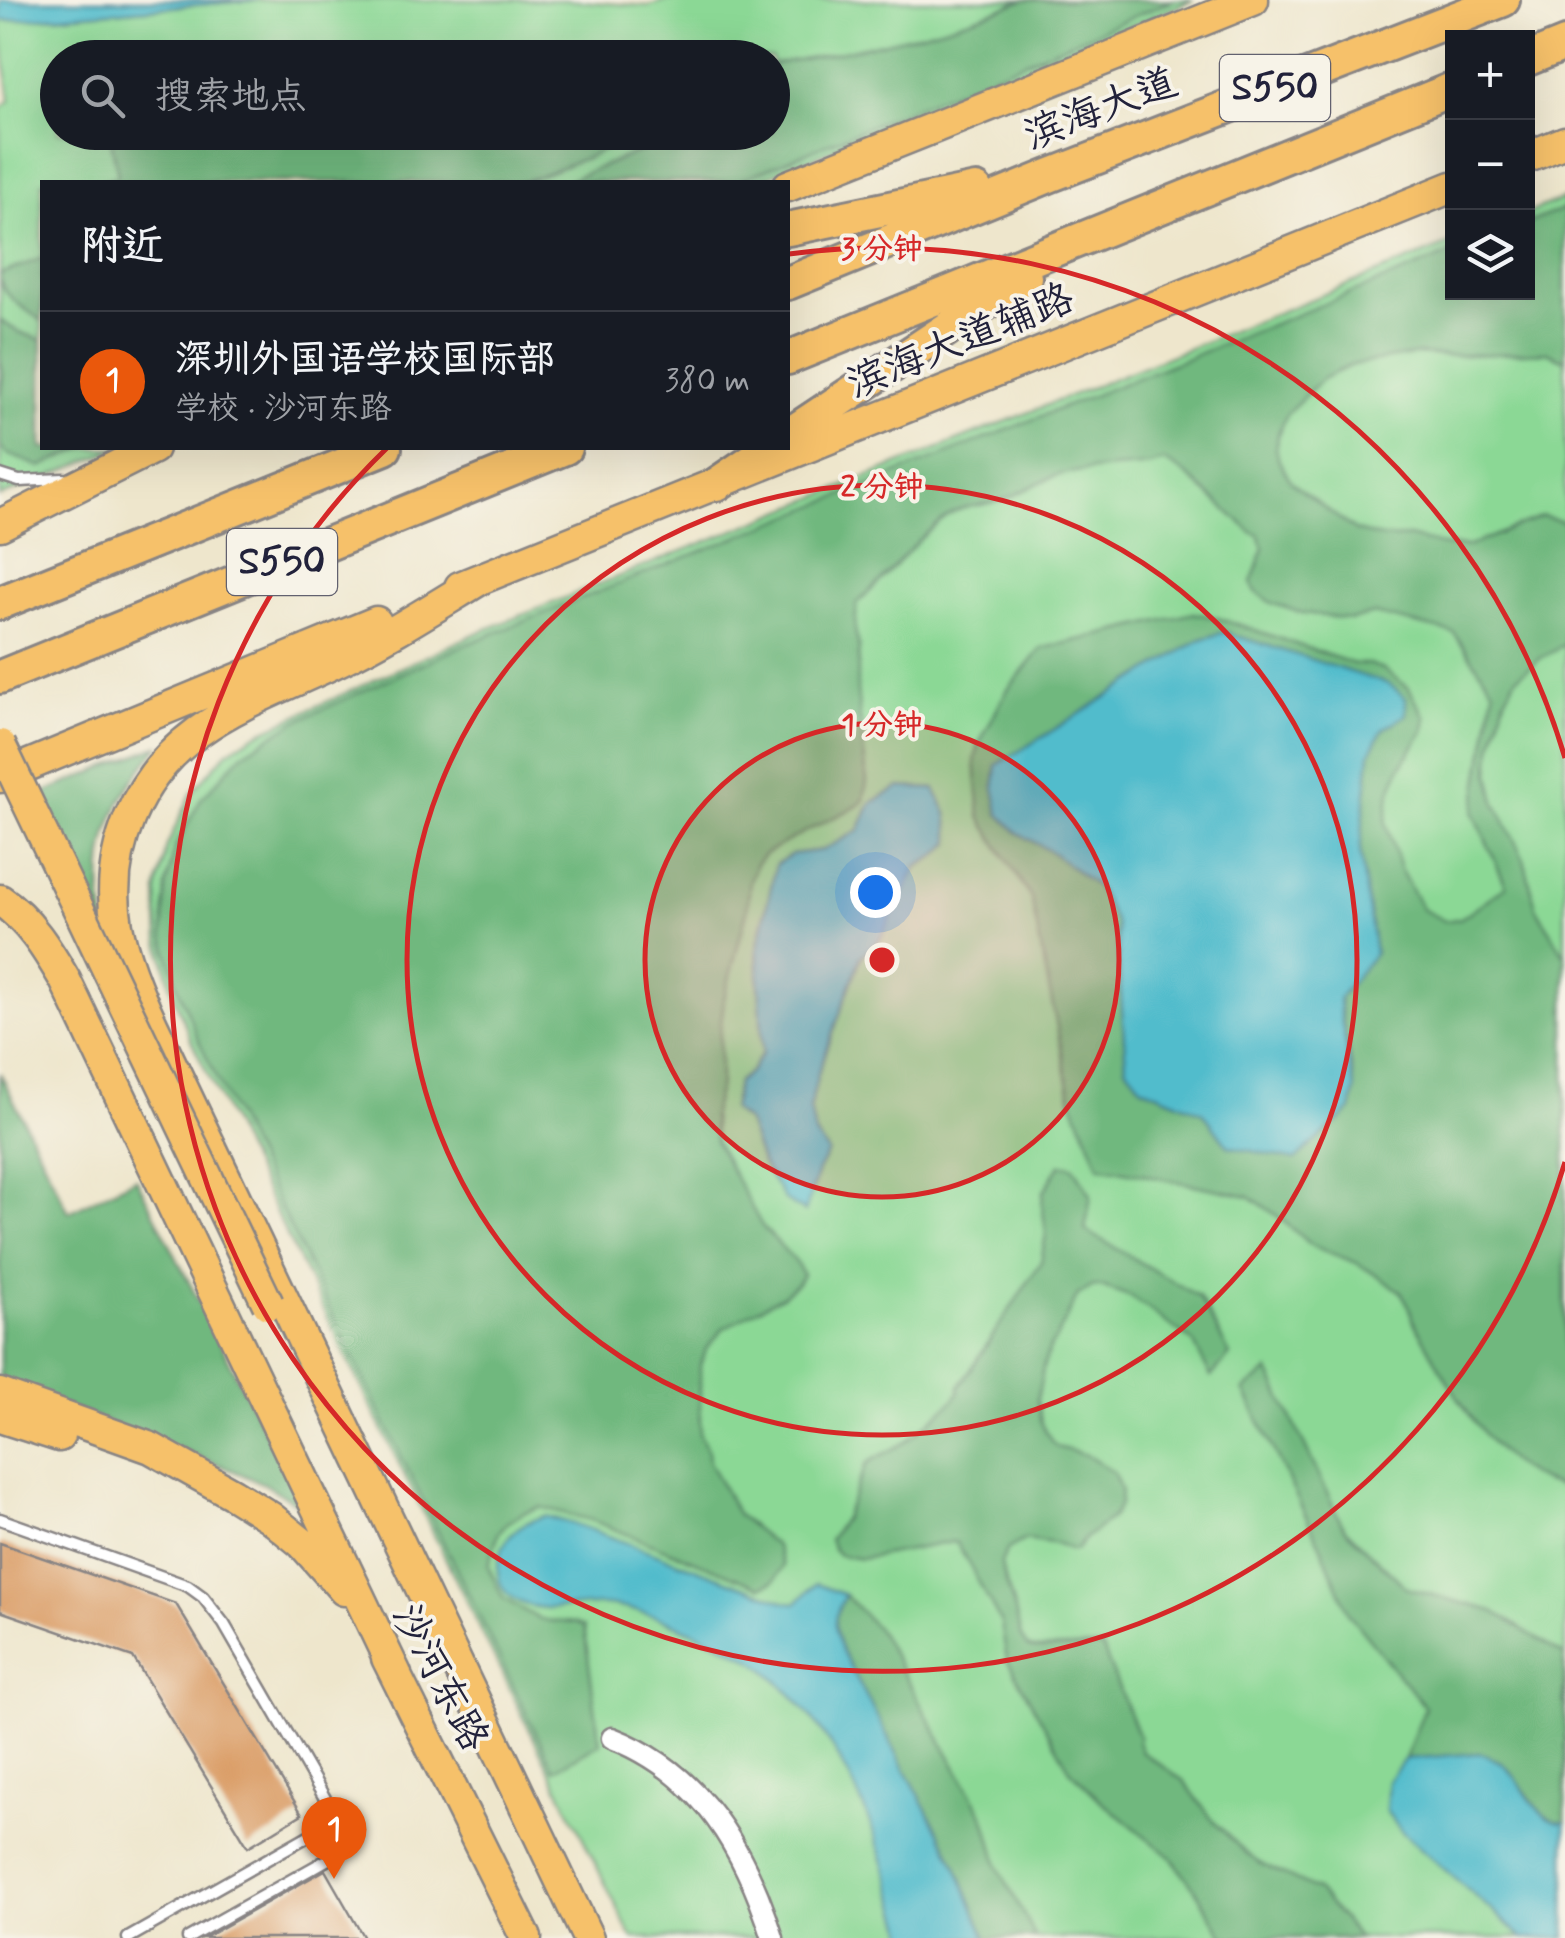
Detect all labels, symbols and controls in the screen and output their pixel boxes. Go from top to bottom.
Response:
map controls [1445,30,1535,300]
button: + [1445,30,1535,120]
search box [40,40,790,150]
road number: S550 [1220,55,1330,121]
street label: 滨海大道 [1017,57,1185,163]
icon: search [75,68,130,123]
text: 搜索地点 [155,73,307,122]
button: − [1445,120,1535,210]
button: layers [1445,210,1535,300]
text: 附近 [80,220,164,275]
text: 3 分钟 [841,230,923,269]
street label: 滨海大道辅路 [840,273,1082,411]
text: 深圳外国语学校国际部 [175,336,555,385]
text: 1 [105,360,120,402]
text: 380 m [665,360,750,402]
text: 学校 · 沙河东路 [175,388,392,430]
text: 2 分钟 [841,468,923,507]
road number: S550 [227,529,337,595]
text: 1 分钟 [841,706,923,745]
your location [850,867,901,918]
centre of rings [864,942,900,978]
street label: 沙河东路 [378,1595,500,1761]
pin: 1 [302,1796,366,1879]

